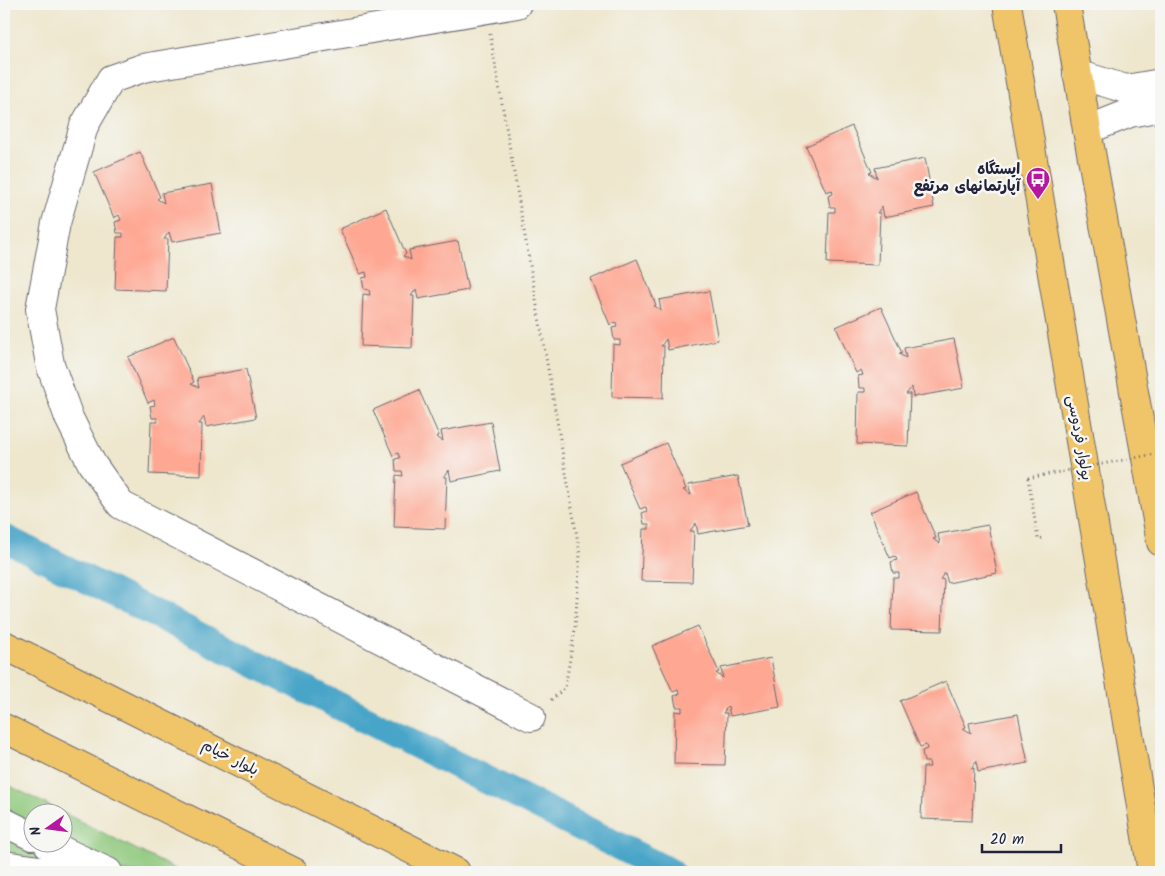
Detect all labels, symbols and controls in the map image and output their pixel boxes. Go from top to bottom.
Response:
place label: ایستگاه آپارتمانهای مرتفع [914,158,1021,199]
bus stop icon: ایستگاه آپارتمانهای مرتفع [1025,166,1051,200]
street label: بولوار فردوسی [1060,394,1098,482]
street label: بلوار خیام [197,733,263,783]
north arrow [22,804,72,854]
scale bar [982,821,1061,853]
text: N [25,824,48,838]
text: 20 m [990,828,1024,852]

